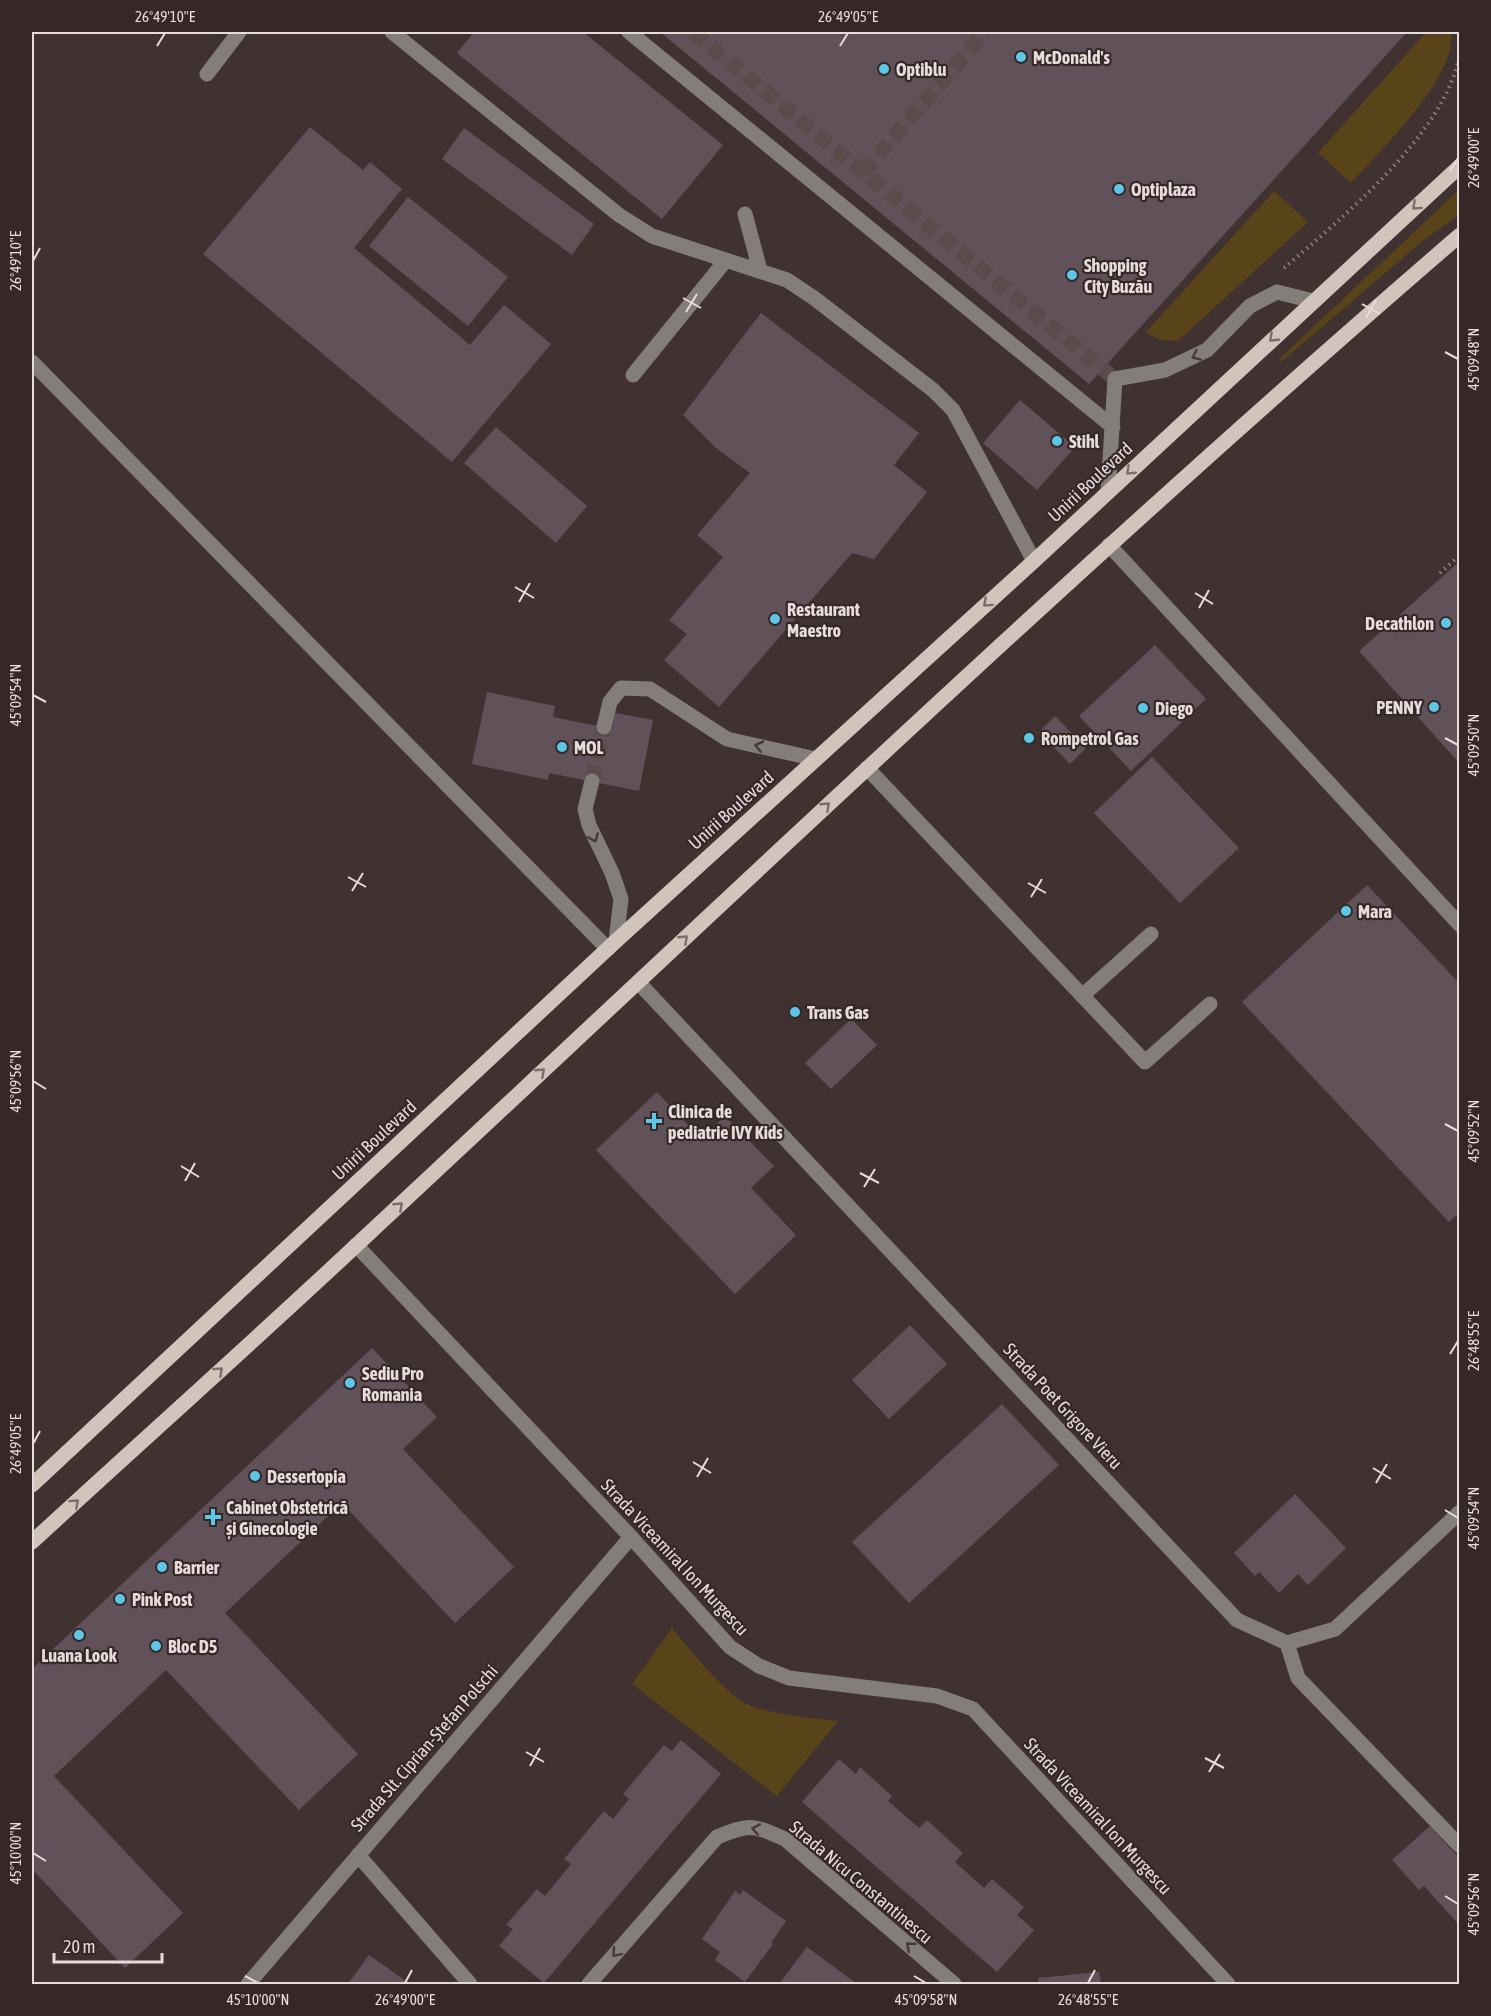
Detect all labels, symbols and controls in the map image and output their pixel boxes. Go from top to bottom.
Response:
text: 26°49'10"E [135,8,196,25]
text: 26°49'05"E [818,8,879,25]
place label: McDonald's [1033,47,1110,68]
marker: McDonald's [1014,50,1028,64]
place label: Optiblu [896,59,947,80]
marker: Optiblu [877,62,891,76]
text: 26°49'00"E [1465,127,1482,188]
place label: Optiplaza [1131,179,1196,200]
marker: Optiplaza [1112,182,1126,196]
one-way arrow [1412,199,1423,210]
text: 26°49'10"E [7,230,24,291]
place label: Shopping City Buzău [1084,255,1152,297]
marker: Shopping City Buzău [1065,268,1079,282]
text: 45°09'48"N [1465,328,1482,390]
one-way arrow [1270,331,1281,342]
one-way arrow [1191,348,1202,360]
place label: Stihl [1069,431,1100,452]
marker: Stihl [1050,434,1064,448]
street label: Unirii Boulevard [1044,438,1136,526]
one-way arrow [1126,464,1137,475]
one-way arrow [983,596,994,607]
place label: Restaurant Maestro [787,599,861,641]
marker: Restaurant Maestro [768,612,782,626]
place label: Decathlon [1365,613,1434,634]
marker: Decathlon [1439,616,1453,630]
text: 45°09'54"N [7,664,24,726]
place label: PENNY [1376,697,1423,718]
place label: Diego [1155,698,1193,719]
marker: PENNY [1427,700,1441,714]
marker: Diego [1136,701,1150,715]
text: 45°09'50"N [1465,714,1482,776]
place label: Rompetrol Gas [1041,728,1139,749]
marker: Rompetrol Gas [1022,731,1036,745]
place label: MOL [574,737,604,758]
marker: MOL [555,740,569,754]
one-way arrow [754,740,764,753]
street label: Unirii Boulevard [684,766,778,854]
one-way arrow [819,802,830,813]
one-way arrow [587,831,599,842]
place label: Mara [1358,901,1392,922]
marker: Mara [1339,904,1353,918]
one-way arrow [676,936,687,947]
place label: Trans Gas [807,1002,870,1023]
marker: Trans Gas [788,1005,802,1019]
text: 45°09'56"N [7,1050,24,1112]
one-way arrow [534,1069,545,1080]
street label: Unirii Boulevard [328,1096,420,1184]
text: 45°09'52"N [1465,1100,1482,1162]
place label: Clinica de pediatrie IVY Kids [668,1101,783,1143]
marker: Clinica de pediatrie IVY Kids [645,1112,663,1130]
one-way arrow [391,1202,402,1213]
text: 26°48'55"E [1465,1310,1482,1371]
street label: Strada Poet Grigore Vieru [999,1339,1127,1473]
place label: Sediu Pro Romania [362,1363,424,1405]
one-way arrow [212,1367,222,1378]
marker: Sediu Pro Romania [343,1376,357,1390]
text: 26°49'05"E [7,1413,24,1474]
place label: Dessertopia [267,1466,346,1487]
marker: Dessertopia [248,1469,262,1483]
street label: Strada Viceamiral Ion Murgescu [597,1474,753,1640]
text: 45°09'54"N [1465,1487,1482,1549]
place label: Cabinet Obstetrică și Ginecologie [226,1497,348,1540]
one-way arrow [67,1499,78,1510]
marker: Cabinet Obstetrică și Ginecologie [204,1508,222,1526]
place label: Barrier [174,1557,220,1578]
marker: Barrier [155,1560,169,1574]
place label: Pink Post [132,1589,193,1610]
marker: Pink Post [113,1592,127,1606]
marker: Luana Look [72,1628,86,1642]
place label: Bloc D5 [168,1636,217,1657]
marker: Bloc D5 [149,1639,163,1653]
place label: Luana Look [41,1645,118,1666]
street label: Strada Slt. Ciprian-Ștefan Polschi [346,1661,502,1835]
street label: Strada Viceamiral Ion Murgescu [1020,1733,1176,1899]
street label: Strada Nicu Constantinescu [785,1816,937,1948]
text: 45°10'00"N [7,1822,24,1884]
one-way arrow [751,1823,761,1836]
text: 45°09'56"N [1465,1873,1482,1935]
scale bar [54,1926,162,1964]
text: 20 m [63,1936,95,1957]
one-way arrow [905,1943,916,1954]
one-way arrow [612,1946,623,1957]
text: 45°10'00"N [227,1991,289,2008]
text: 26°49'00"E [375,1991,436,2008]
text: 45°09'58"N [895,1991,957,2008]
text: 26°48'55"E [1058,1991,1119,2008]

